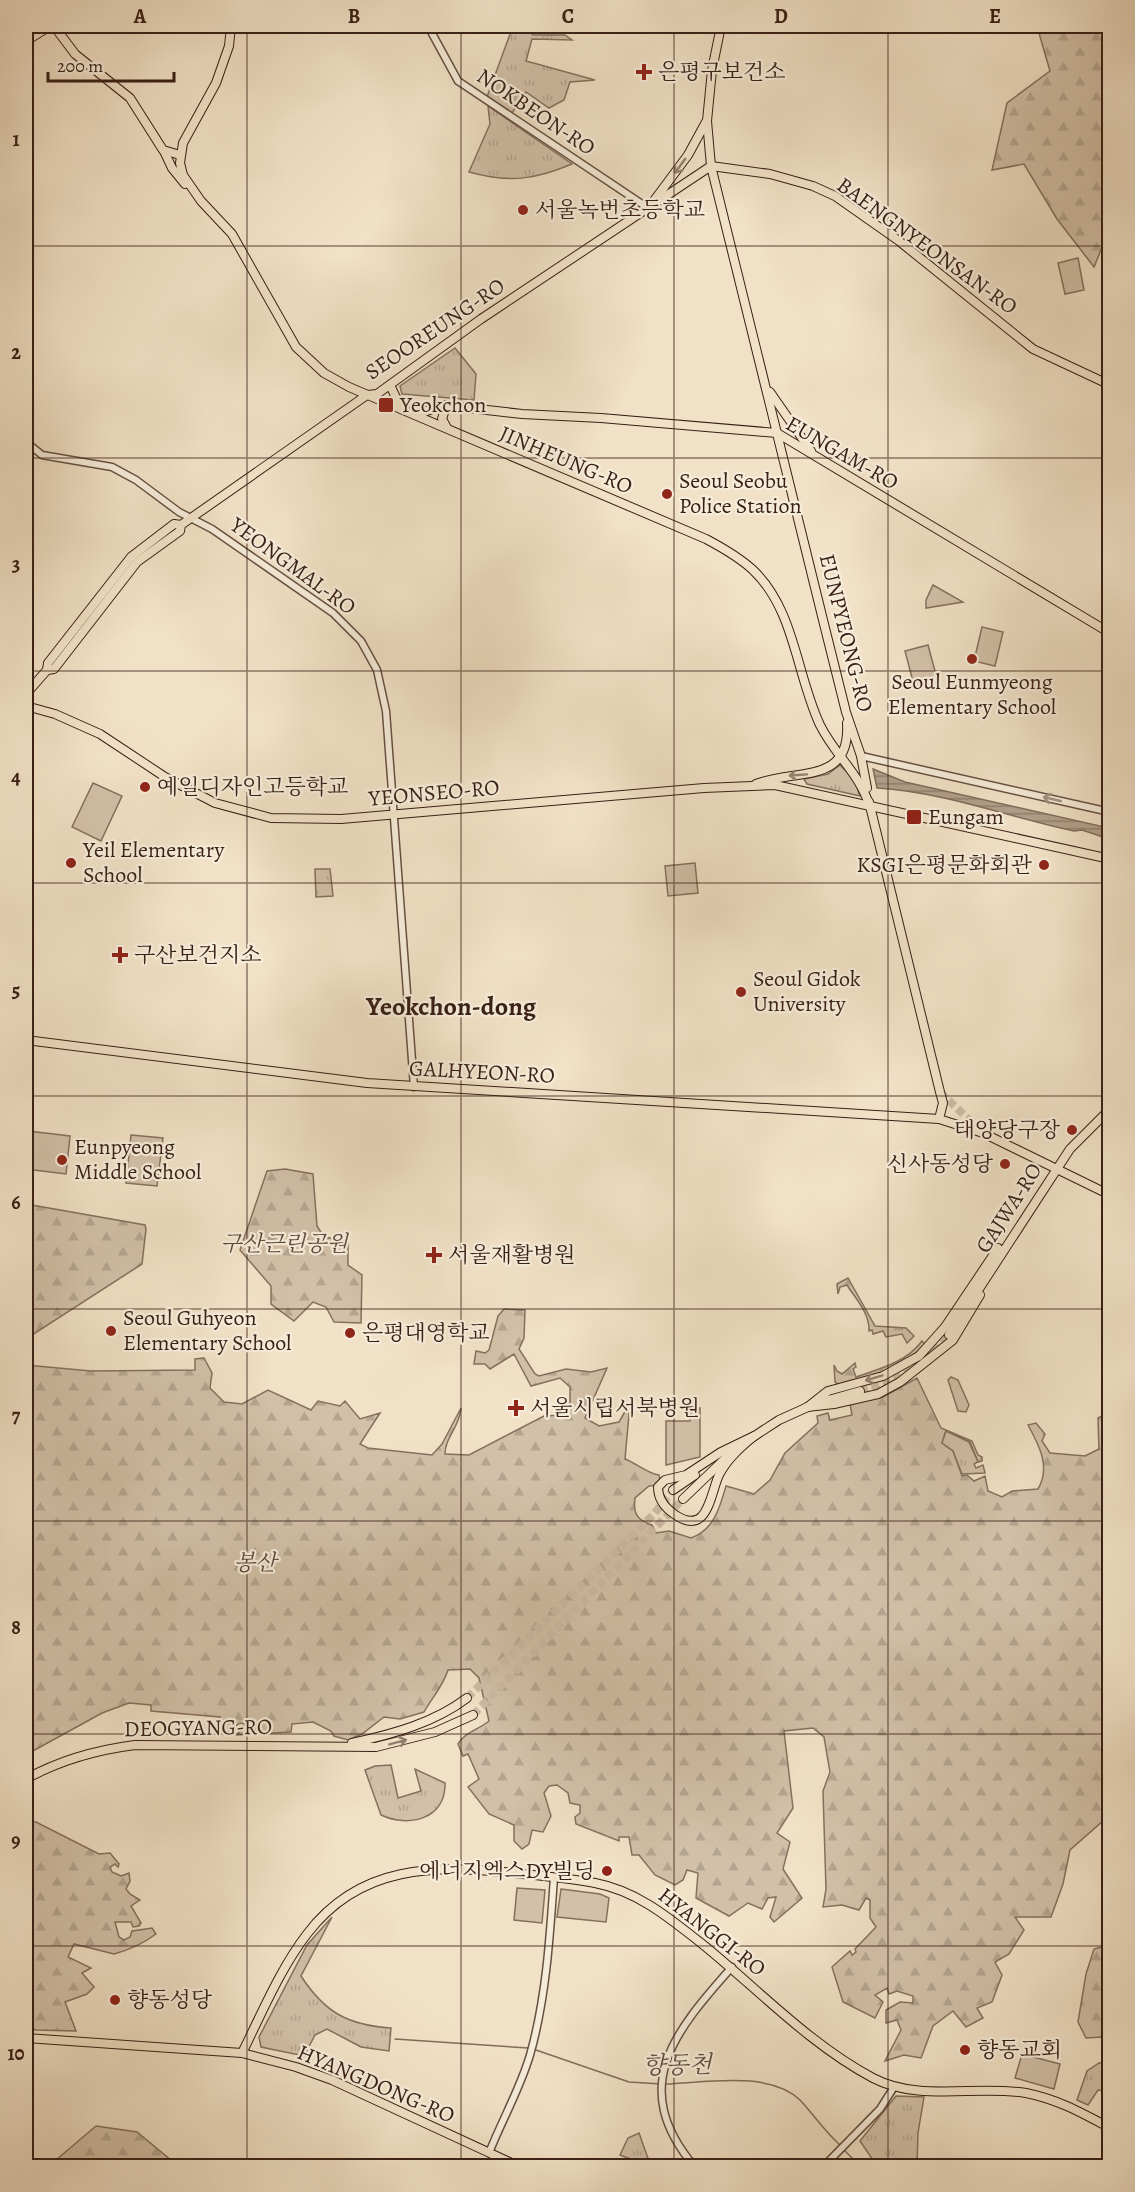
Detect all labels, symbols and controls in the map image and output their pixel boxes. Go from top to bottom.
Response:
text: A [133,3,147,30]
text: B [348,3,360,30]
text: C [562,3,574,30]
text: D [774,3,788,30]
text: E [989,3,1001,30]
scale bar [48,45,174,83]
text: 200 m [57,54,103,78]
place label: 은평구보건소 [658,57,786,87]
street label: NOKBEON-RO [471,61,601,163]
marker: 은평구보건소 [635,63,653,81]
text: 1 [12,126,20,153]
one-way arrow [673,158,686,174]
street label: BAENGNYEONSAN-RO [831,170,1023,322]
place label: 서울녹번초등학교 [535,195,705,225]
marker: 서울녹번초등학교 [516,203,530,217]
street label: SEOOREUNG-RO [359,271,511,387]
text: 2 [11,339,21,366]
place label: Yeokchon [399,390,486,420]
marker: Yeokchon [377,396,395,414]
street label: EUNGAM-RO [780,409,904,497]
street label: JINHEUNG-RO [495,418,637,502]
place label: Seoul Seobu Police Station [679,466,802,521]
marker: Seoul Seobu Police Station [660,487,674,501]
street label: YEONGMAL-RO [223,510,362,622]
text: 3 [12,551,20,578]
street label: EUNPYEONG-RO [812,551,880,715]
marker: Seoul Eunmyeong Elementary School [965,652,979,666]
place label: Seoul Eunmyeong Elementary School [888,667,1056,722]
text: 4 [11,764,21,791]
one-way arrow [789,770,809,781]
place label: 예일디자인고등학교 [157,772,348,802]
street label: YEONSEO-RO [366,772,501,814]
marker: 예일디자인고등학교 [138,780,152,794]
one-way arrow [1043,793,1063,804]
place label: Eungam [928,802,1004,832]
marker: Eungam [905,808,923,826]
place label: Yeil Elementary School [82,835,224,890]
place label: KSGI은평문화회관 [856,850,1033,880]
marker: Yeil Elementary School [64,856,78,870]
marker: KSGI은평문화회관 [1037,858,1051,872]
place label: 구산보건지소 [134,940,262,970]
marker: 구산보건지소 [111,946,129,964]
place label: Seoul Gidok University [753,964,861,1019]
text: 5 [12,977,20,1004]
marker: Seoul Gidok University [734,985,748,999]
district label: Yeokchon-dong [365,989,537,1024]
street label: GALHYEON-RO [408,1053,556,1091]
place label: 태양당구장 [954,1115,1061,1145]
marker: 태양당구장 [1065,1123,1079,1137]
place label: Eunpyeong Middle School [74,1132,201,1187]
place label: 신사동성당 [887,1149,994,1179]
marker: Eunpyeong Middle School [55,1153,69,1167]
street label: GAJWA-RO [969,1157,1049,1259]
marker: 신사동성당 [998,1157,1012,1171]
text: 6 [11,1189,21,1216]
park label: 구산근린공원 [220,1229,350,1259]
place label: 서울재활병원 [448,1240,576,1270]
marker: 서울재활병원 [425,1246,443,1264]
place label: Seoul Guhyeon Elementary School [123,1303,291,1358]
place label: 은평대영학교 [362,1318,490,1348]
marker: Seoul Guhyeon Elementary School [104,1324,118,1338]
marker: 은평대영학교 [343,1326,357,1340]
one-way arrow [865,1373,884,1384]
place label: 서울시립서북병원 [530,1393,700,1423]
marker: 서울시립서북병원 [507,1399,525,1417]
text: 7 [12,1402,21,1429]
park label: 봉산 [234,1548,279,1578]
text: 8 [11,1614,21,1641]
street label: DEOGYANG-RO [124,1712,272,1744]
one-way arrow [389,1736,408,1747]
text: 9 [11,1827,21,1854]
place label: 에너지엑스DY빌딩 [419,1856,595,1886]
marker: 에너지엑스DY빌딩 [600,1864,614,1878]
street label: HYANGGI-RO [652,1880,772,1984]
place label: 향동성당 [127,1985,213,2015]
marker: 향동성당 [108,1993,122,2007]
place label: 향동교회 [977,2035,1062,2065]
street label: HYANGDONG-RO [293,2037,459,2131]
text: 10 [7,2040,25,2067]
marker: 향동교회 [958,2043,972,2057]
water label: 향동천 [642,2048,714,2082]

